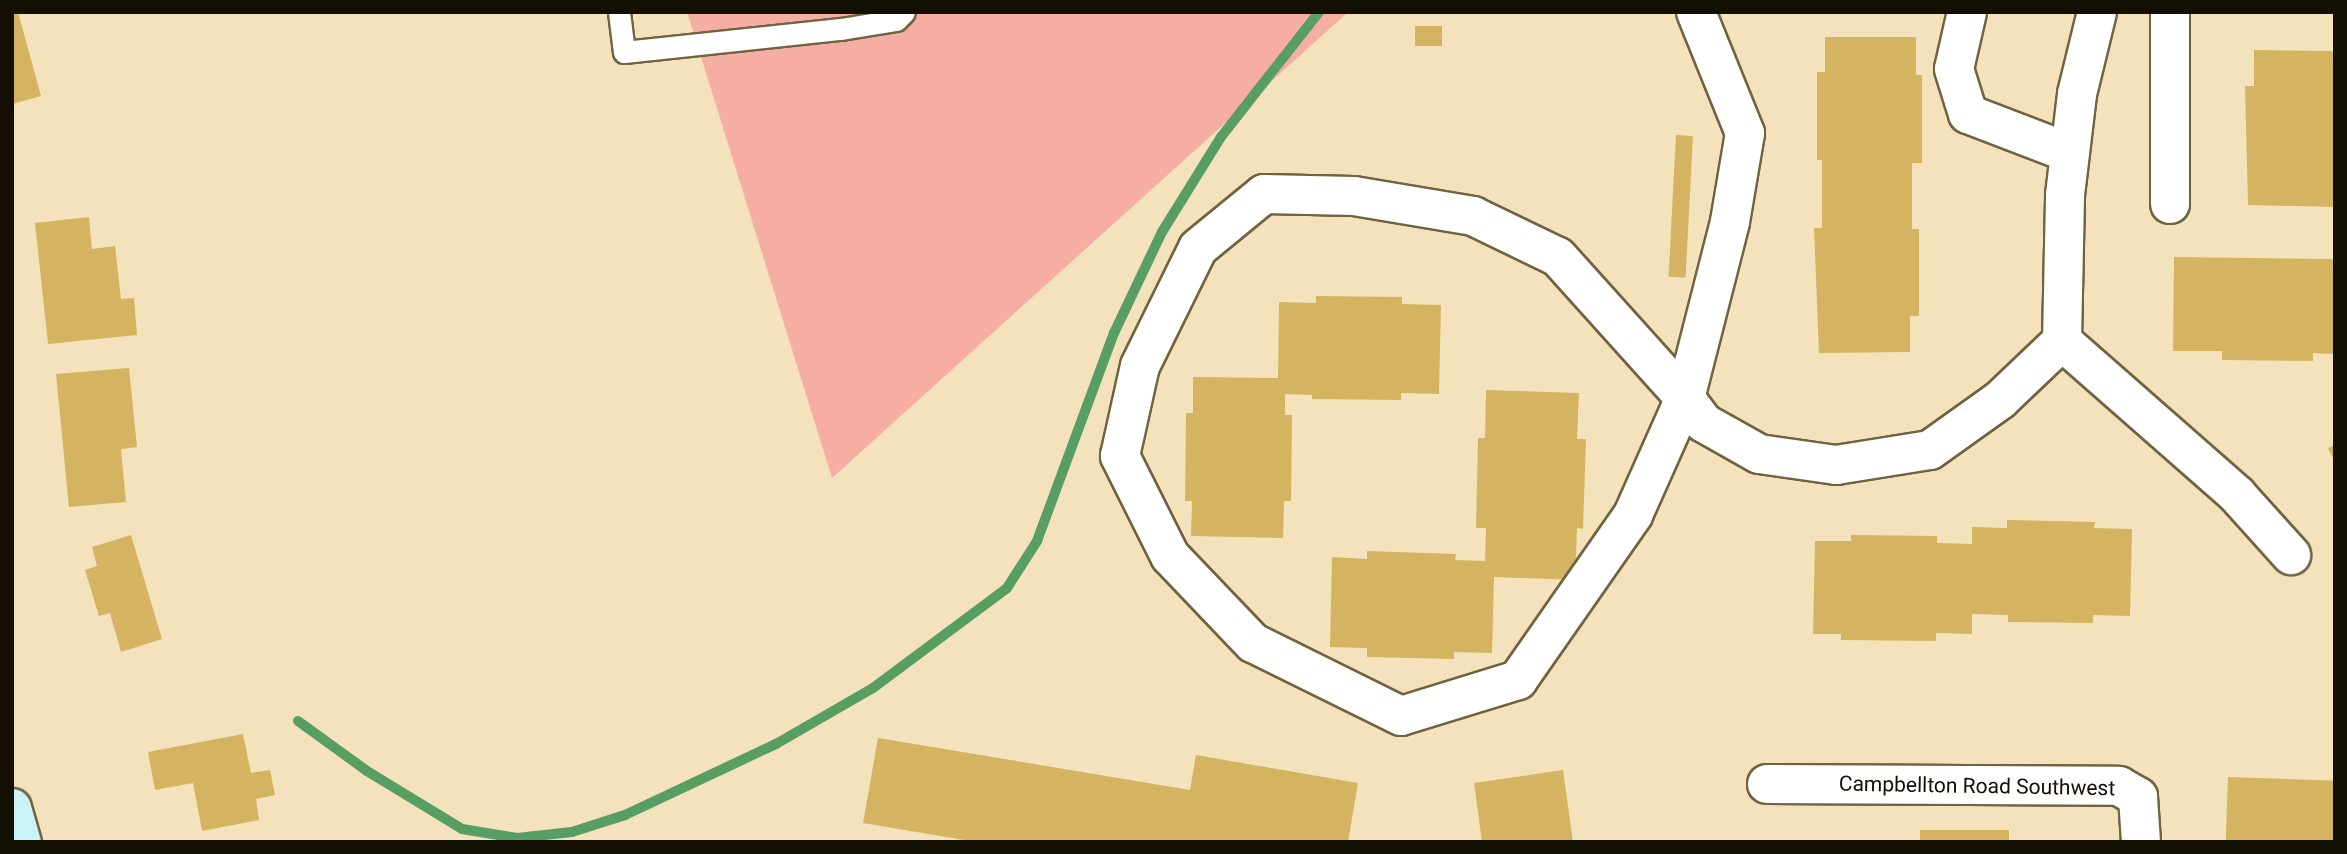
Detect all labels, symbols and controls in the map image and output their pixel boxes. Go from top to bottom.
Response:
street label: Campbellton Road Southwest [1839,771,2115,801]

